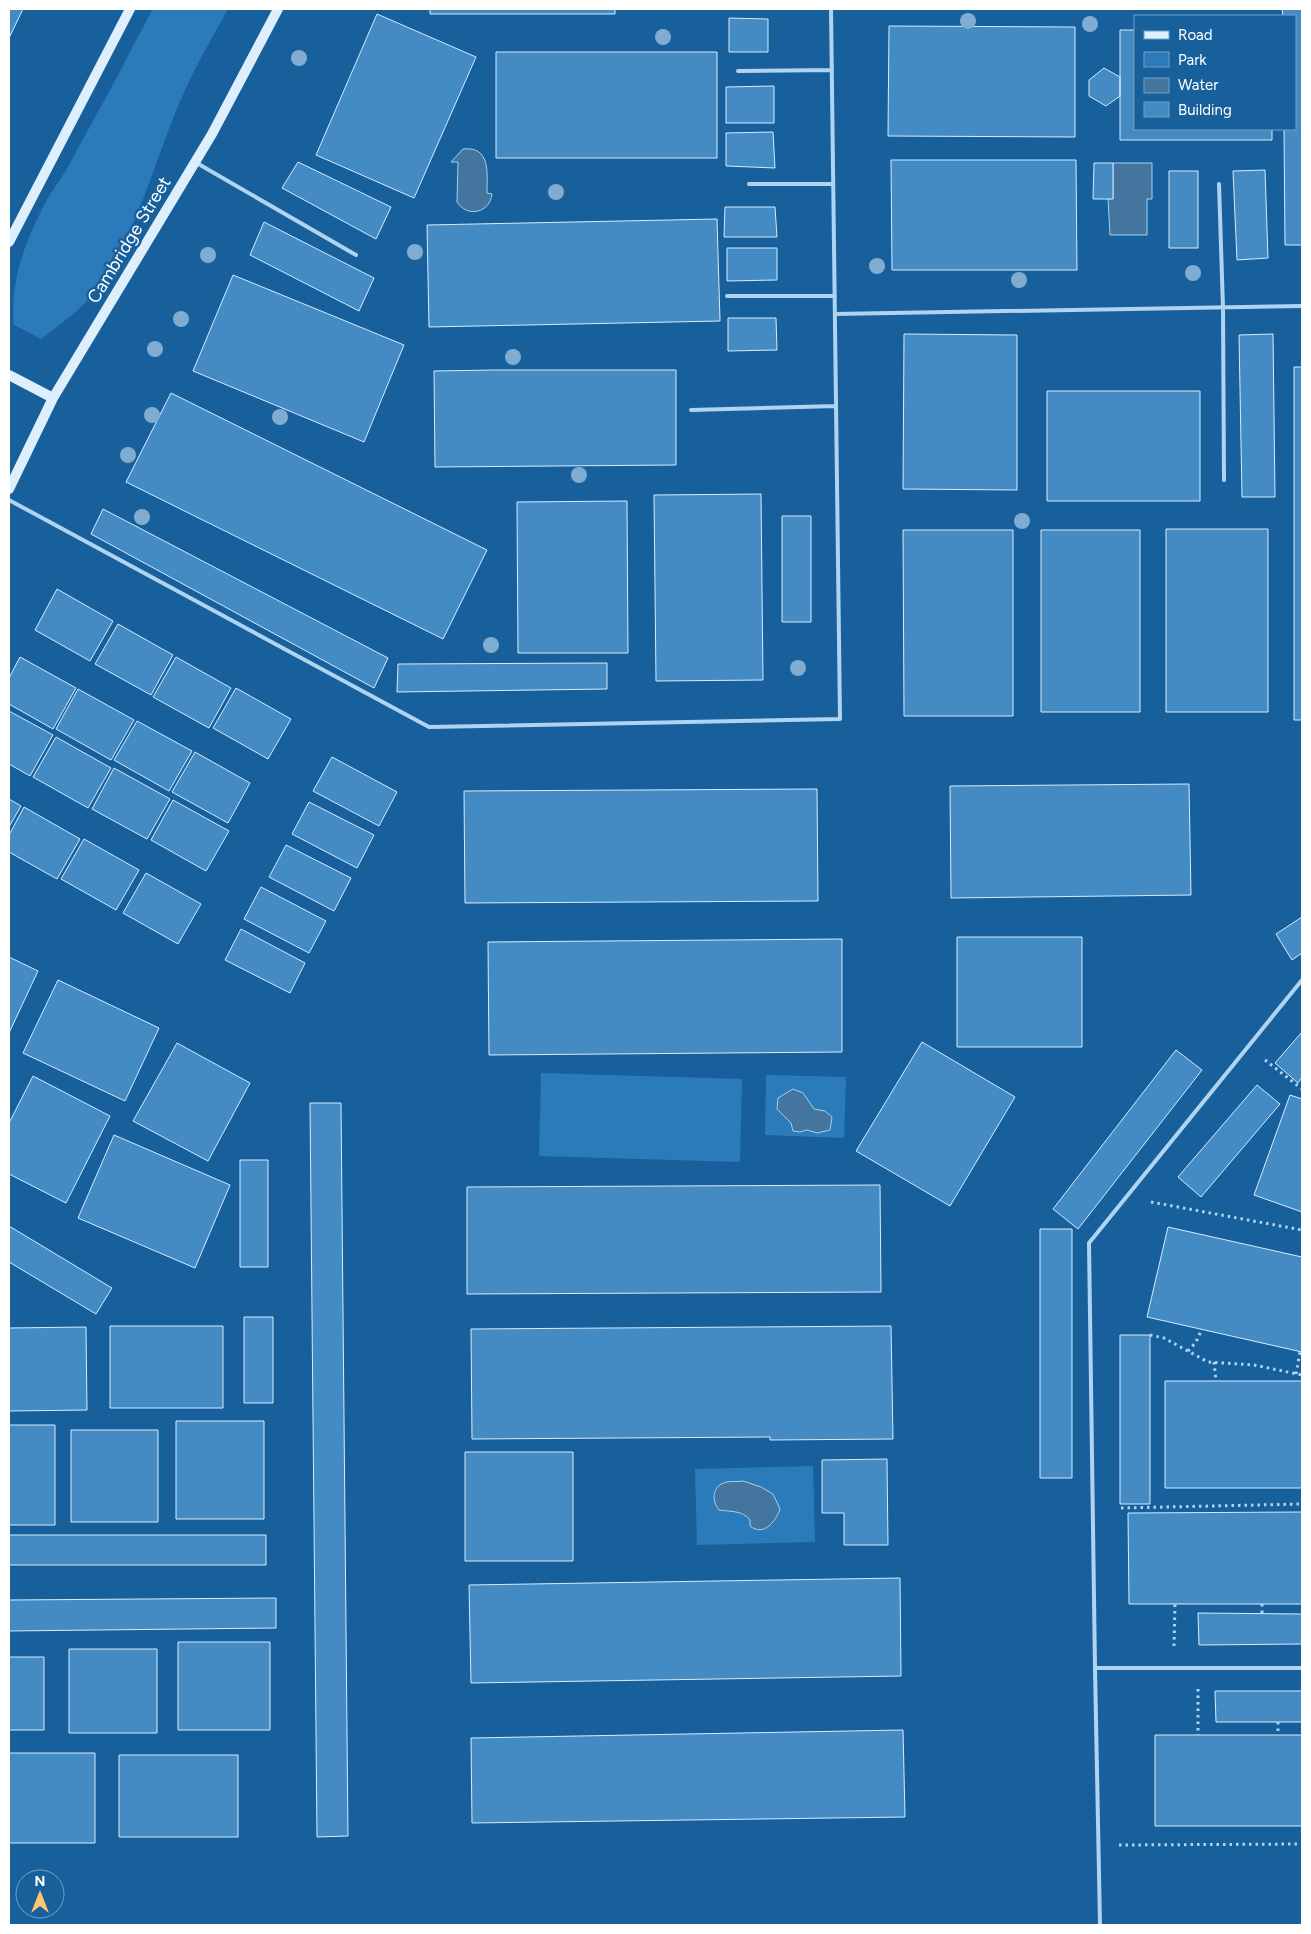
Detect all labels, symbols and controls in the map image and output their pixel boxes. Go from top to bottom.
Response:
legend [1134,15,1296,130]
text: Road [1178,26,1213,44]
text: Park [1178,51,1207,69]
text: Water [1178,76,1218,94]
text: Building [1178,101,1232,119]
street label: Cambridge Street [82,172,176,307]
north arrow [15,1869,65,1919]
text: N [35,1873,45,1890]

